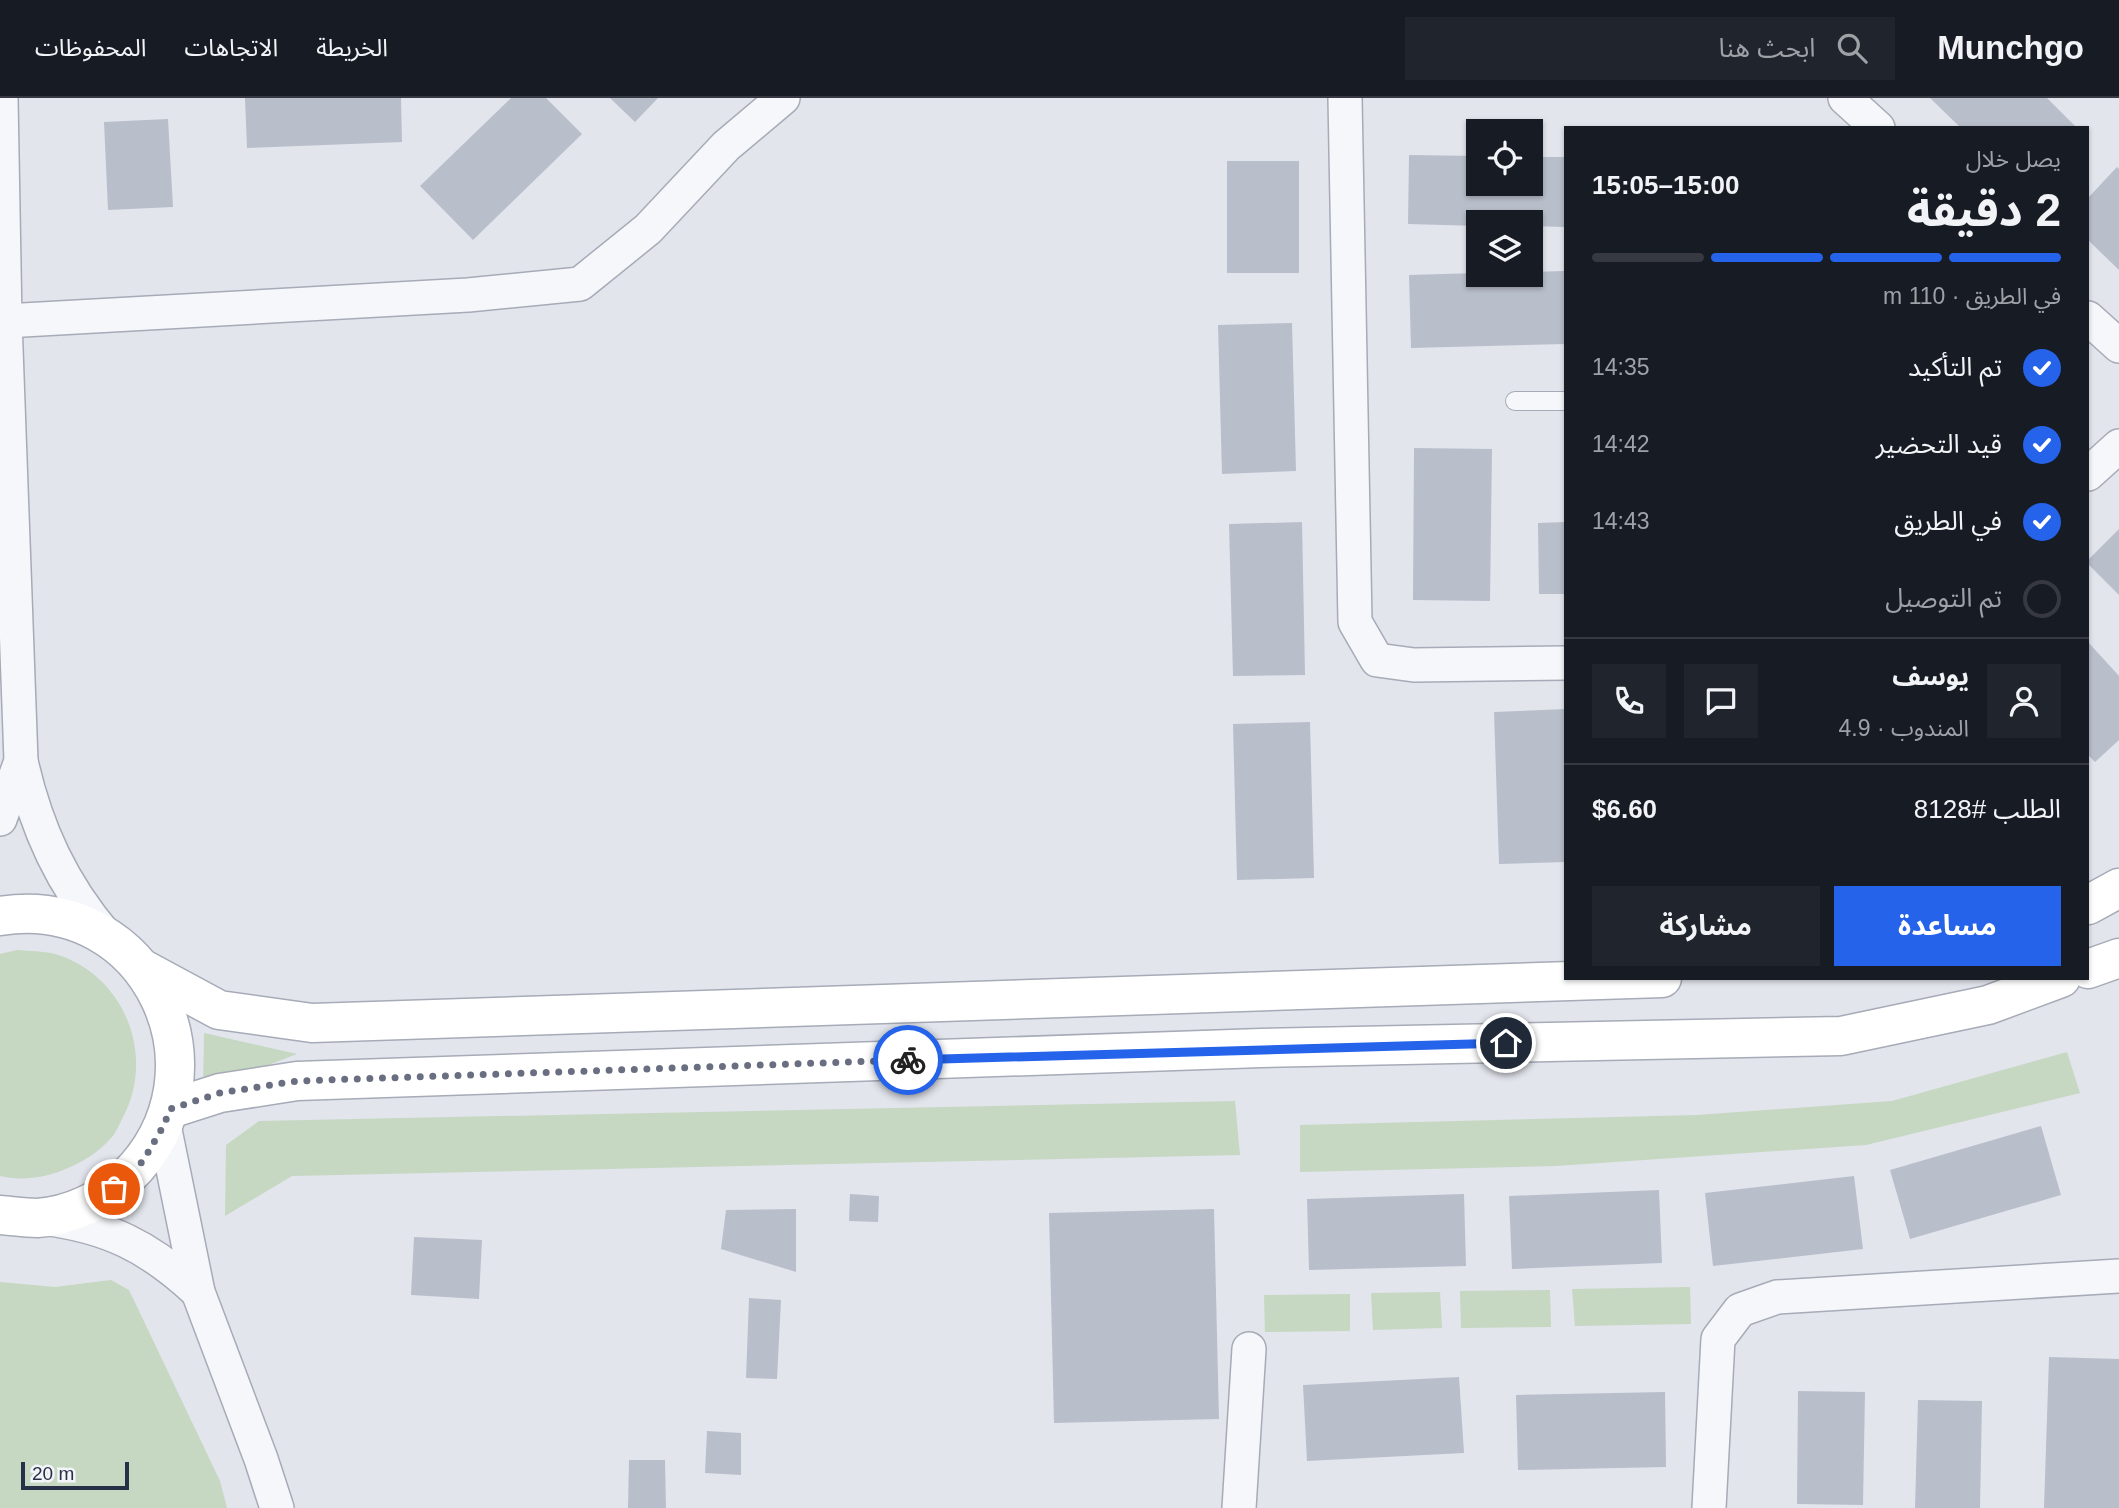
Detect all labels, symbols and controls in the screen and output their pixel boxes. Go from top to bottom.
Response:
search box [1405,17,1895,80]
icon: search [1833,29,1871,67]
text: Munchgo [1937,29,2084,66]
text: ابحث هنا [1719,33,1815,63]
text: المحفوظات [35,34,146,61]
text: الاتجاهات [184,34,278,61]
text: الخريطة [316,34,388,61]
map controls [1466,119,1543,287]
button: locate [1466,119,1543,196]
text: يصل خلال [1966,146,2061,172]
text: 15:00–15:05 [1592,170,1739,200]
text: 2 دقيقة [1907,184,2061,236]
button: layers [1466,210,1543,287]
text: في الطريق · 110 m [1883,283,2061,309]
icon: check [2023,349,2061,387]
text: تم التأكيد [1908,352,2002,382]
text: 14:35 [1592,354,1650,380]
icon: check [2023,426,2061,464]
text: قيد التحضير [1876,429,2002,459]
text: 14:42 [1592,431,1650,457]
icon: check [2023,503,2061,541]
text: في الطريق [1894,506,2002,536]
text: 14:43 [1592,508,1650,534]
text: تم التوصيل [1885,583,2002,613]
text: يوسف [1892,661,1969,691]
button: phone [1592,664,1666,738]
button: chat [1684,664,1758,738]
button: person [1987,664,2061,738]
text: المندوب · 4.9 [1839,715,1969,741]
text: $6.60 [1592,794,1657,824]
text: الطلب #8128 [1914,794,2061,824]
button: مشاركة [1592,886,1820,966]
button: مساعدة [1834,886,2061,966]
pin [1476,1013,1536,1073]
icon: home [1487,1024,1525,1062]
courier [873,1025,943,1095]
icon: bike [889,1041,927,1079]
pin [84,1159,144,1219]
icon: bag [95,1170,133,1208]
scale bar [21,1459,130,1491]
text: 20 m [32,1463,74,1484]

